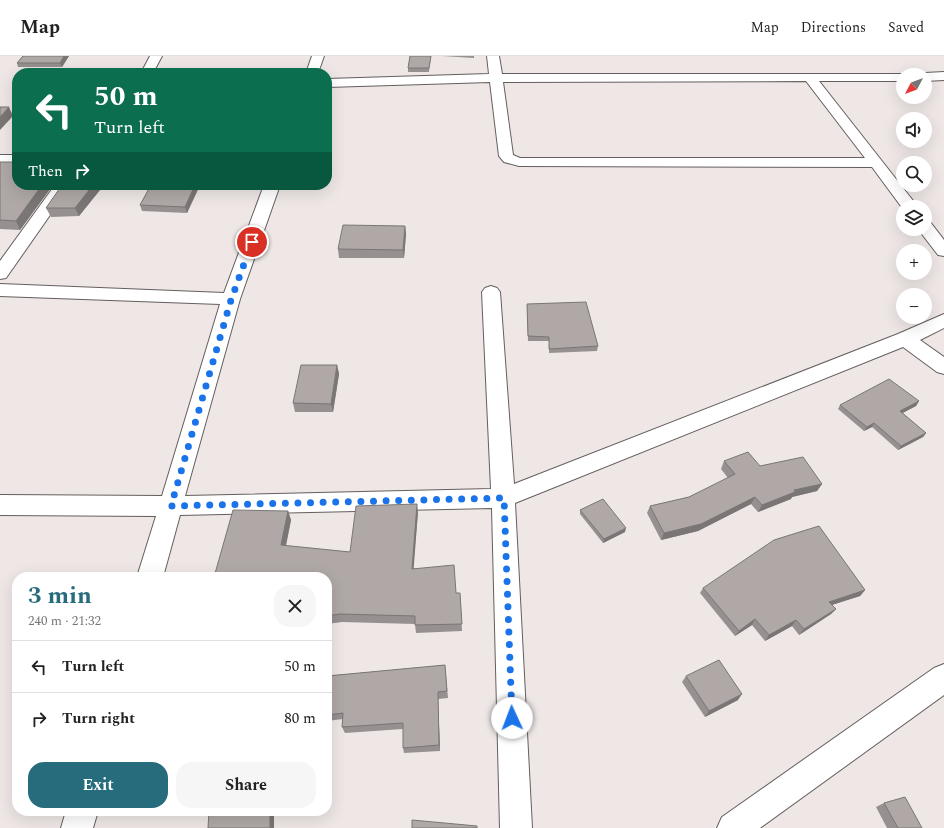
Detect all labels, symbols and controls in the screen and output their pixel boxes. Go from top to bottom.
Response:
text: Map [20,13,60,42]
text: Map [751,17,779,38]
text: Directions [801,17,866,38]
text: Saved [888,17,924,38]
north arrow [896,68,932,104]
map controls [896,68,932,324]
text: 50 m [94,75,158,118]
icon: left [28,84,80,136]
button: sound [896,112,932,148]
text: Turn left [94,114,165,141]
button: search [896,156,932,192]
text: Then [28,160,63,183]
icon: right [71,160,93,182]
button: layers [896,200,932,236]
pin [235,225,269,259]
icon: arrive [241,231,263,253]
button: + [896,244,932,280]
button: − [896,288,932,324]
text: 3 min [28,578,92,614]
button: close [274,585,316,627]
text: 240 m · 21:32 [28,611,101,631]
text: Turn left [62,655,124,678]
text: 50 m [284,655,316,678]
icon: left [28,656,50,678]
position arrow [491,697,533,739]
text: Turn right [62,707,135,730]
text: 80 m [284,707,316,730]
icon: right [28,708,50,730]
button: Exit [28,762,168,808]
button: Share [176,762,316,808]

